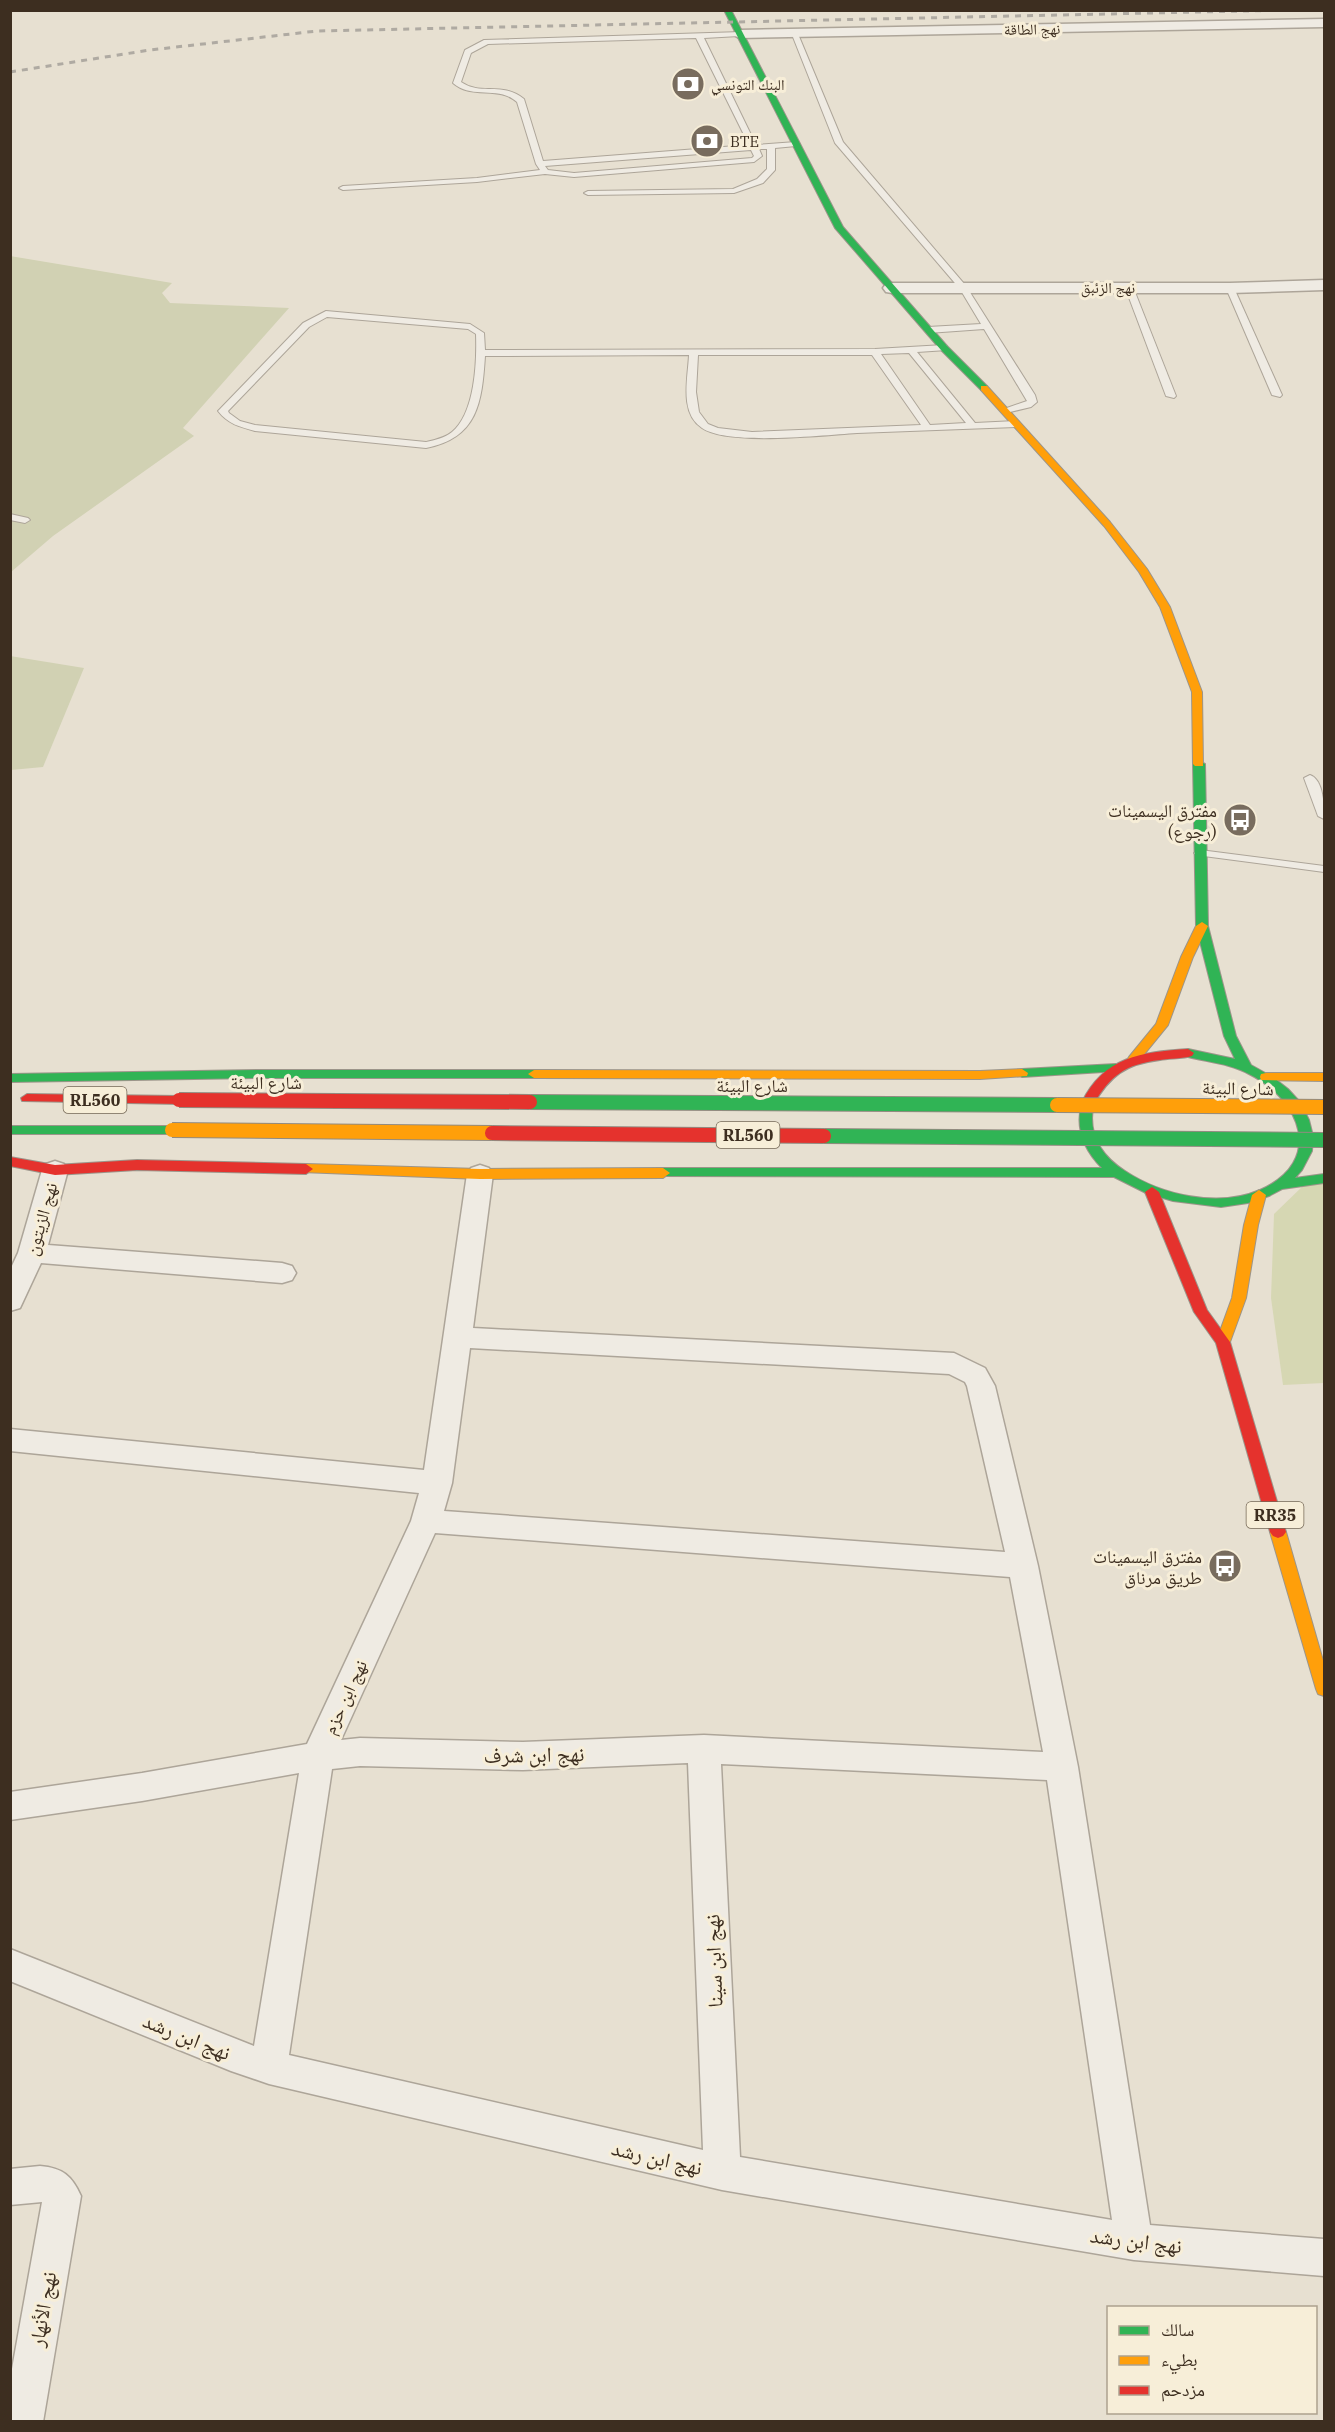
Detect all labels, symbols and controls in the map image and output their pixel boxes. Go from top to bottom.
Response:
street label: نهج الطاقة [1004,19,1060,40]
bank icon: البنك التونسي [670,66,706,102]
place label: البنك التونسي [711,75,785,96]
bank icon: BTE [689,123,725,159]
place label: BTE [730,132,759,151]
street label: نهج الزئبق [1081,278,1135,298]
place label: مفترق اليسمينات (رجوع) [1108,799,1217,843]
bus stop icon: مفترق اليسمينات (رجوع) [1222,802,1258,838]
street label: شارع البيئة [230,1071,302,1094]
street label: شارع البيئة [716,1074,788,1097]
street label: شارع البيئة [1202,1076,1274,1100]
road number: RL560 [64,1087,127,1113]
road number: RL560 [716,1122,780,1148]
street label: نهج الزيتون [20,1180,63,1258]
road number: RR35 [1246,1502,1304,1528]
place label: مفترق اليسمينات طريق مرناق [1093,1545,1202,1589]
bus stop icon: مفترق اليسمينات طريق مرناق [1207,1548,1243,1584]
street label: نهج ابن حزم [318,1656,373,1738]
street label: نهج ابن شرف [483,1739,585,1769]
street label: نهج ابن سينا [697,1914,729,2008]
street label: نهج ابن رشد [139,2006,235,2066]
street label: نهج ابن رشد [609,2133,705,2181]
street label: نهج ابن رشد [1088,2220,1184,2260]
street label: نهج الأنهار [21,2269,62,2350]
legend [1107,2306,1317,2414]
text: سالك [1161,2318,1194,2341]
text: بطيء [1161,2348,1198,2375]
text: مزدحم [1161,2378,1205,2402]

